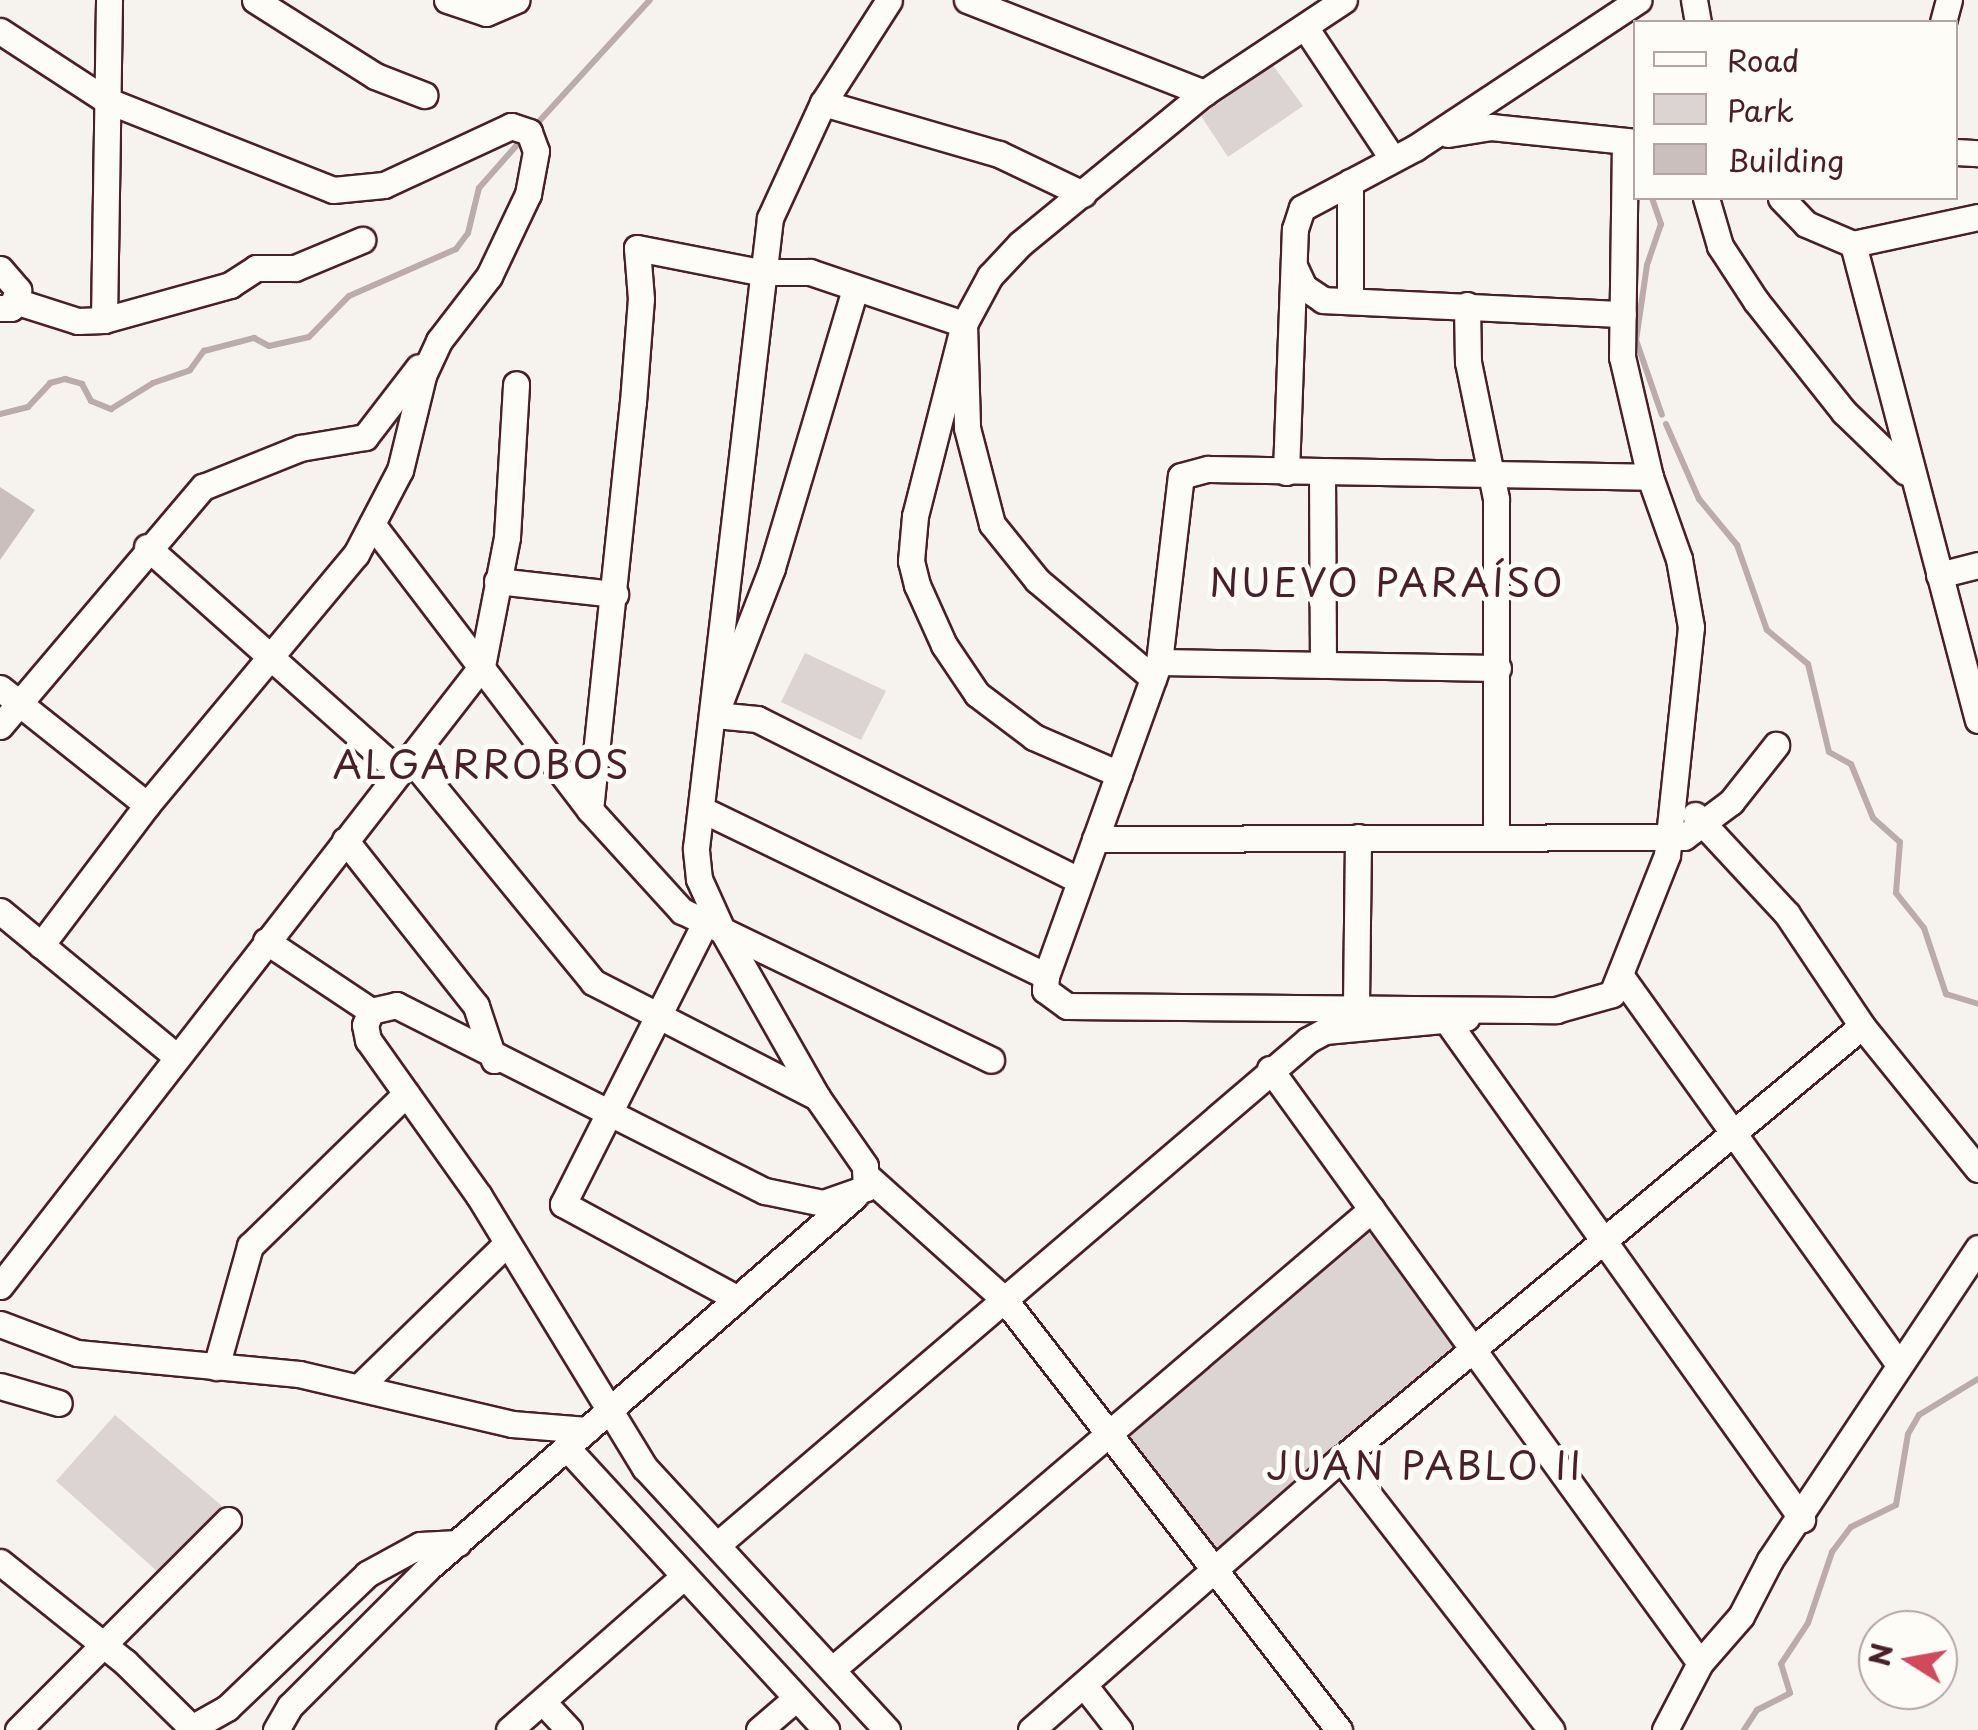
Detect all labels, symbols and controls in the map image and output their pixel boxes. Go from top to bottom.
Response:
legend [1633,20,1958,200]
text: Road [1727,37,1800,82]
text: Park [1727,87,1794,132]
text: Building [1727,137,1844,182]
district label: NUEVO PARAÍSO [1210,559,1564,605]
district label: ALGARROBOS [336,741,628,787]
district label: JUAN PABLO II [1267,1442,1583,1488]
north arrow [1858,1610,1958,1710]
text: N [1857,1640,1903,1670]

